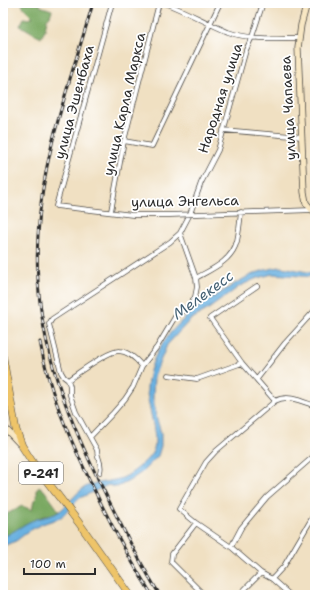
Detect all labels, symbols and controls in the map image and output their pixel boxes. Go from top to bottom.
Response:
street label: улица Карла Маркса [99,30,149,177]
street label: Народная улица [194,40,246,155]
street label: улица Эшенбаха [50,43,98,161]
street label: улица Чапаева [276,55,300,161]
street label: улица Энгельса [131,191,239,211]
water label: Мелекесс [168,266,238,324]
road number: Р-241 [19,462,63,484]
scale bar [24,550,95,576]
text: 100 m [30,556,66,572]

